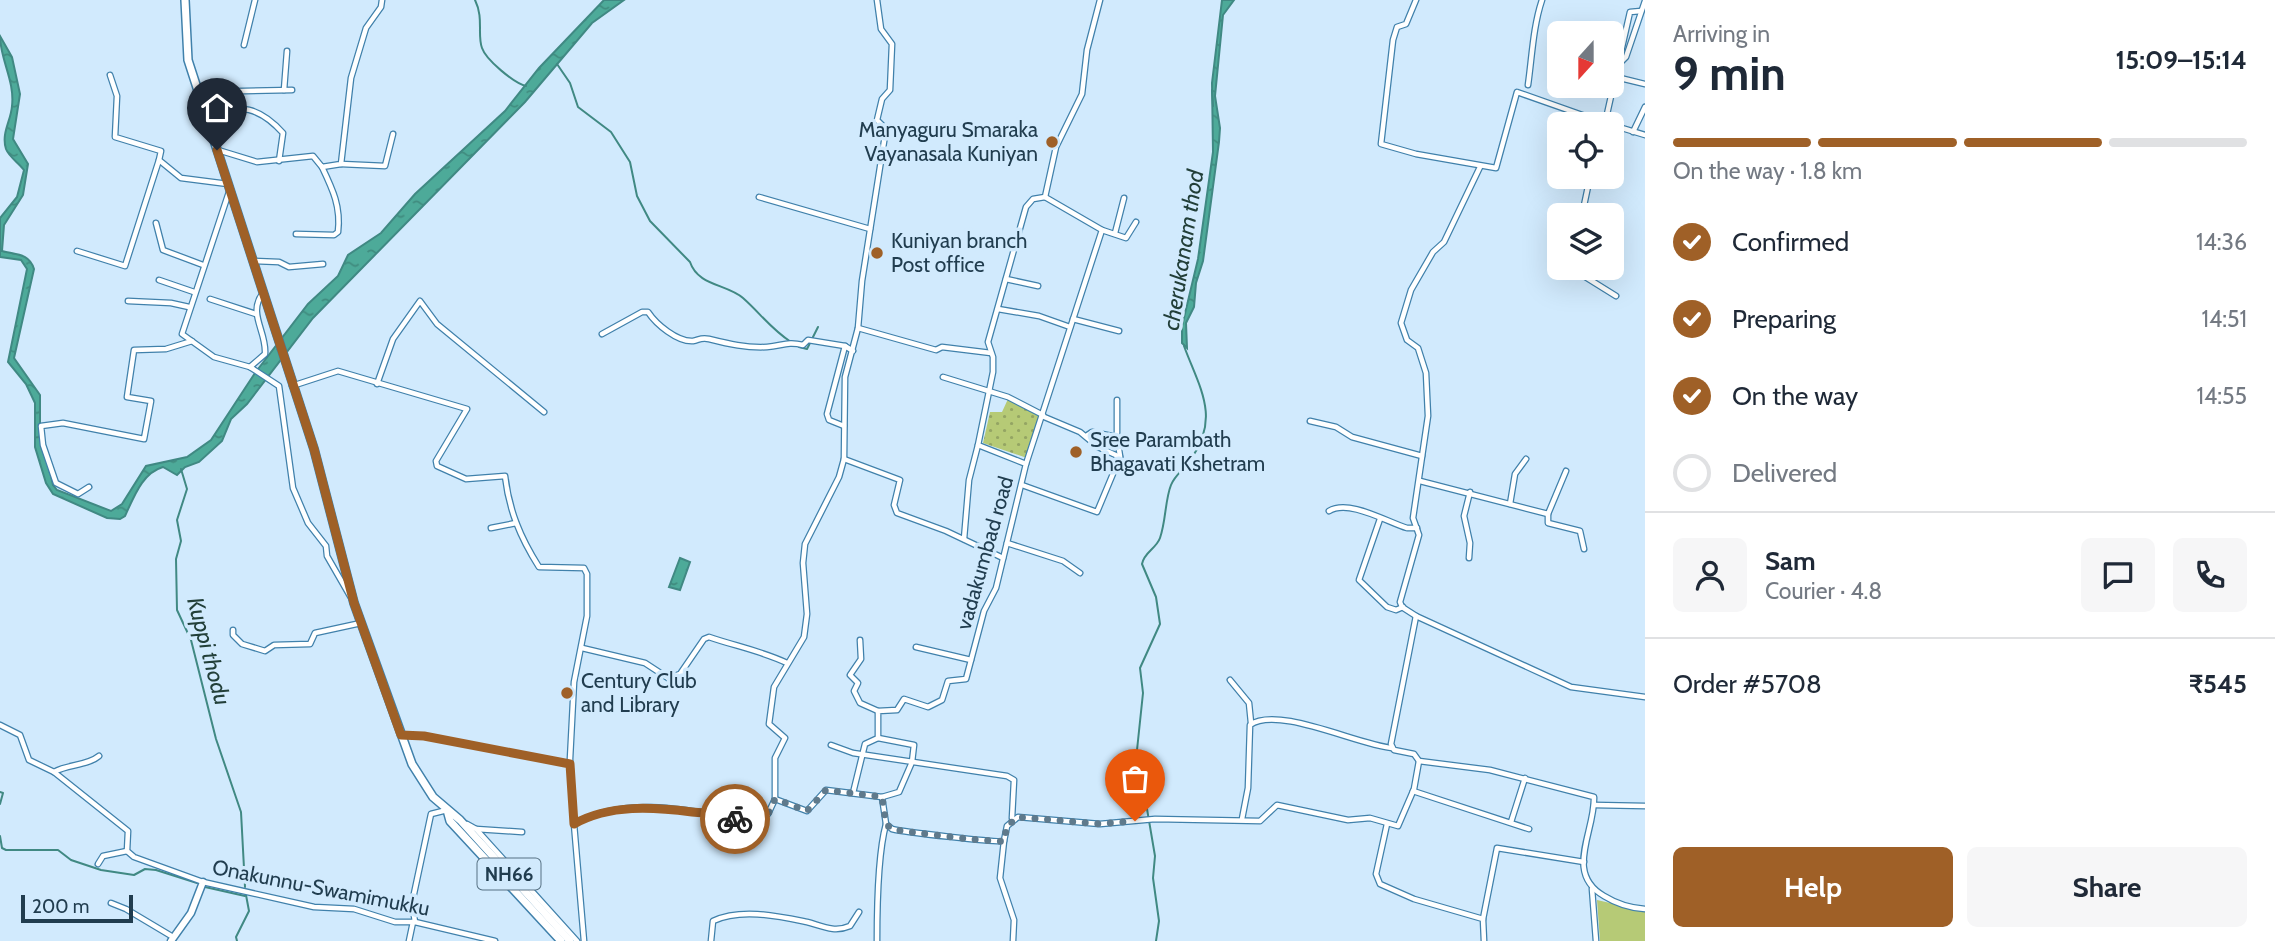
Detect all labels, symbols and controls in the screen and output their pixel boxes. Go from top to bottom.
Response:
text: Arriving in [1673,20,1770,48]
north arrow [1547,21,1624,98]
map controls [1547,21,1624,280]
text: 15:09–15:14 [2116,44,2247,76]
text: 9 min [1673,46,1786,102]
pin [187,78,247,150]
icon: home [198,89,236,127]
button: locate [1547,112,1624,189]
place label: Manyaguru Smaraka Vayanasala Kuniyan [859,117,1038,166]
marker: Manyaguru Smaraka Vayanasala Kuniyan [1044,134,1060,150]
text: On the way · 1.8 km [1673,157,1862,185]
water label: cherukanam thod [1156,167,1210,332]
button: layers [1547,203,1624,280]
icon: check [1673,223,1711,261]
text: Confirmed [1732,226,1849,258]
place label: Kuniyan branch Post office [891,228,1027,277]
text: 14:36 [2196,228,2247,256]
marker: Kuniyan branch Post office [869,245,885,261]
icon: check [1673,300,1711,338]
text: Preparing [1732,303,1836,335]
text: 14:51 [2201,305,2247,333]
icon: check [1673,377,1711,415]
text: On the way [1732,380,1858,412]
text: 14:55 [2197,382,2247,410]
place label: Sree Parambath Bhagavati Kshetram [1090,427,1265,476]
marker: Sree Parambath Bhagavati Kshetram [1068,444,1084,460]
text: Delivered [1732,457,1837,489]
street label: vadakumbad road [951,473,1018,633]
button: person [1673,538,1747,612]
button: chat [2081,538,2155,612]
button: phone [2173,538,2247,612]
text: Sam [1765,545,1816,577]
text: Courier · 4.8 [1765,577,1882,605]
water label: Kuppi thodu [181,594,237,708]
place label: Century Club and Library [581,668,697,717]
text: Order #5708 [1673,668,1822,700]
text: ₹545 [2189,668,2247,700]
marker: Century Club and Library [559,685,575,701]
pin [1105,749,1165,821]
icon: bag [1116,760,1154,798]
courier [700,784,770,854]
icon: bike [716,800,754,838]
button: Help [1673,847,1953,927]
button: Share [1967,847,2247,927]
street label: Onakunnu-Swamimukku [210,854,432,921]
road number: NH66 [477,859,540,890]
scale bar [21,892,133,924]
text: 200 m [32,895,89,918]

